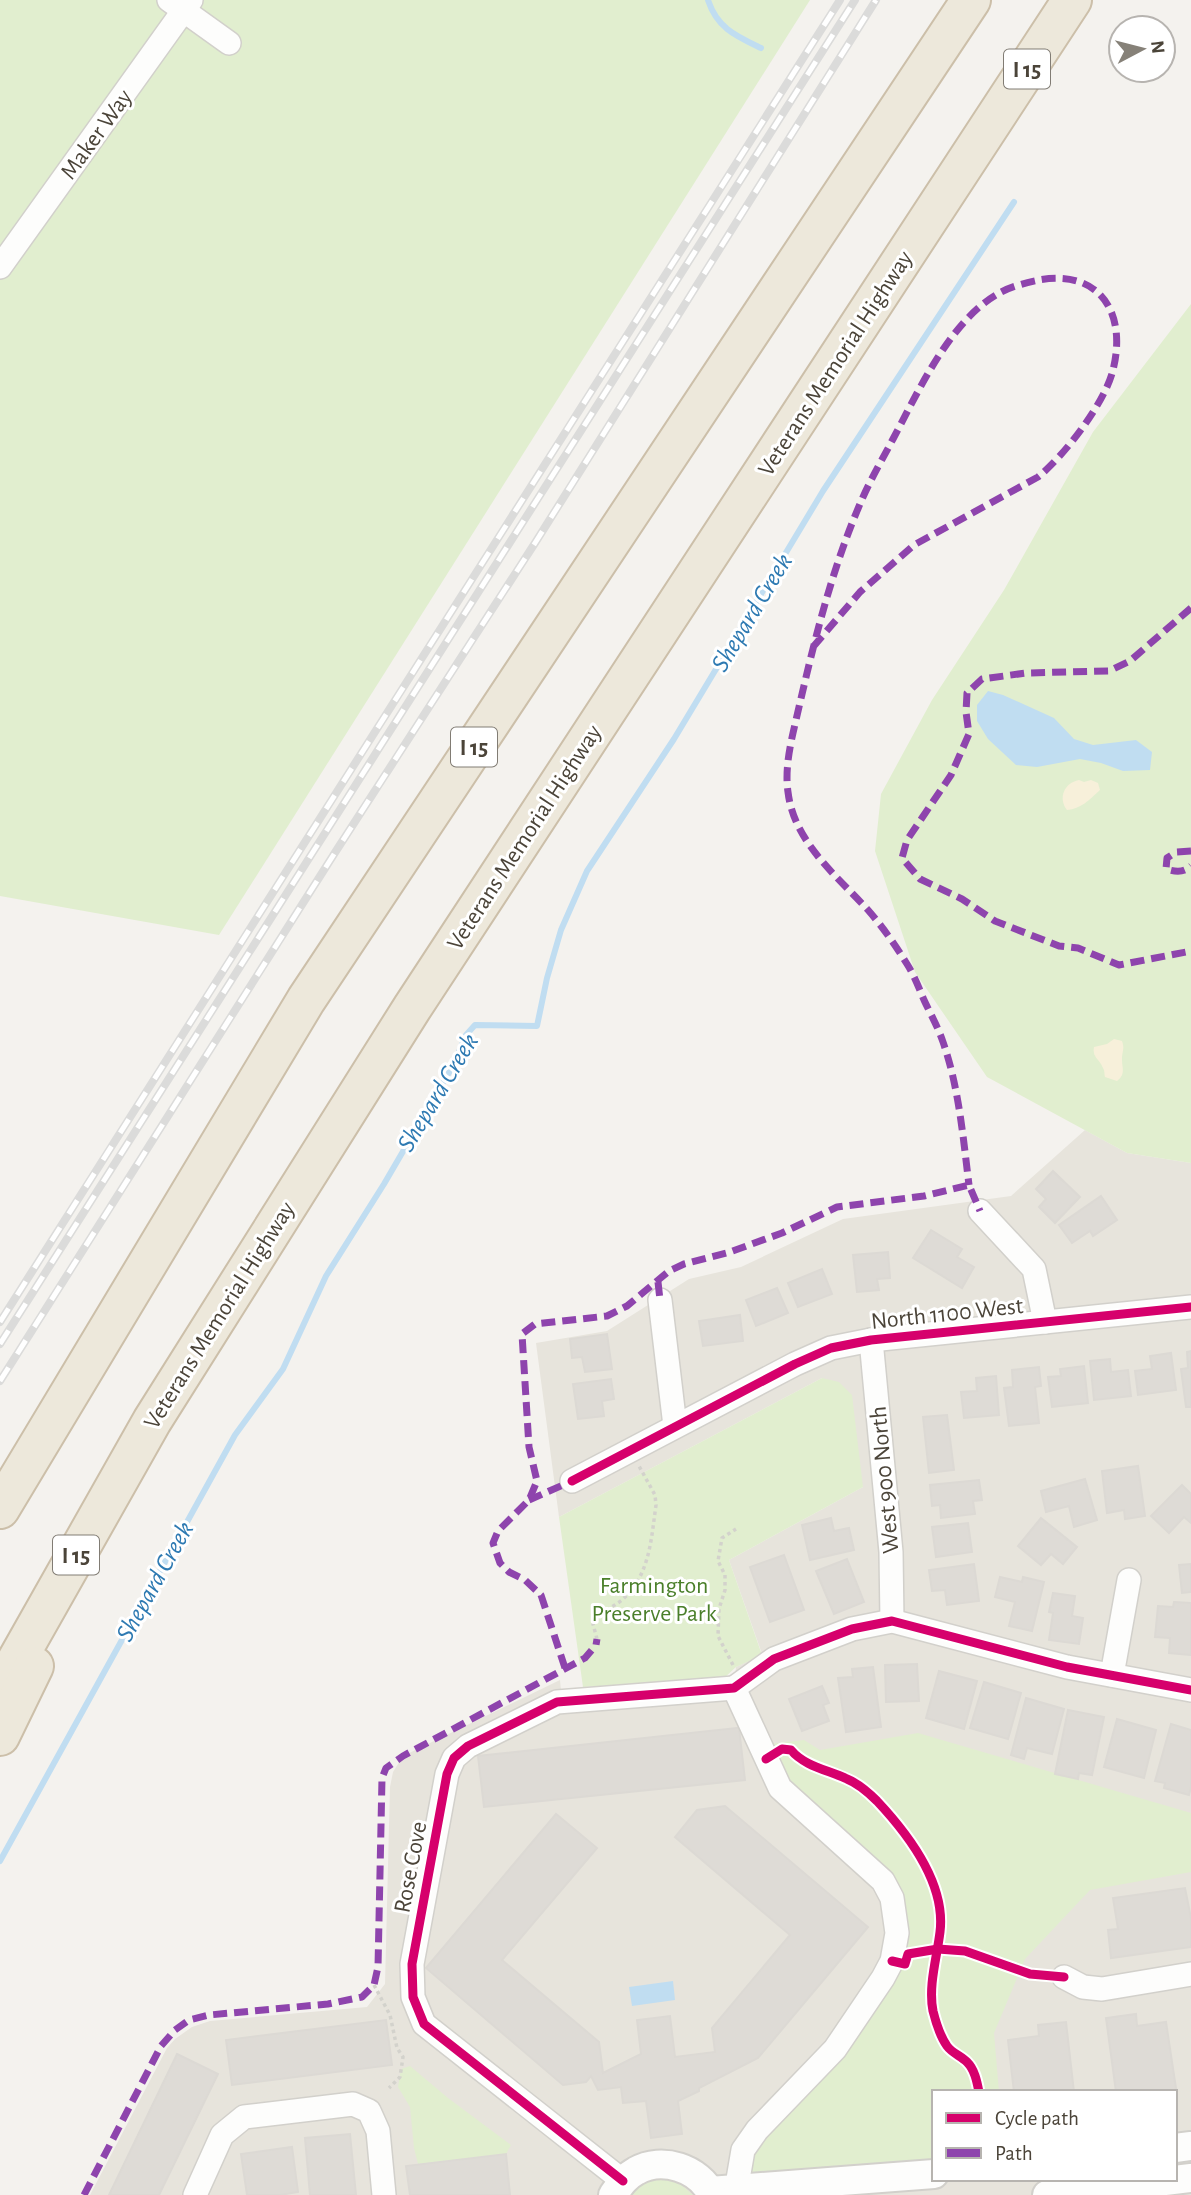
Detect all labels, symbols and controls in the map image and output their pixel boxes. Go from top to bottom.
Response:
north arrow [1107,14,1177,84]
text: N [1147,39,1168,55]
road number: I 15 [1004,50,1050,88]
street label: Maker Way [56,85,137,184]
street label: Veterans Memorial Highway [754,247,918,480]
water label: Shepard Creek [707,549,797,676]
street label: Veterans Memorial Highway [443,721,607,954]
road number: I 15 [451,727,497,766]
water label: Shepard Creek [393,1029,483,1156]
street label: Veterans Memorial Highway [140,1198,300,1433]
street label: North 1100 West [870,1294,1025,1334]
street label: West 900 North [867,1405,903,1555]
water label: Shepard Creek [111,1517,198,1646]
road number: I 15 [53,1536,99,1574]
park label: Farmington Preserve Park [591,1574,717,1626]
street label: Rose Cove [390,1820,432,1915]
legend [932,2090,1177,2181]
text: Cycle path [995,2108,1079,2129]
text: Path [995,2143,1033,2164]

